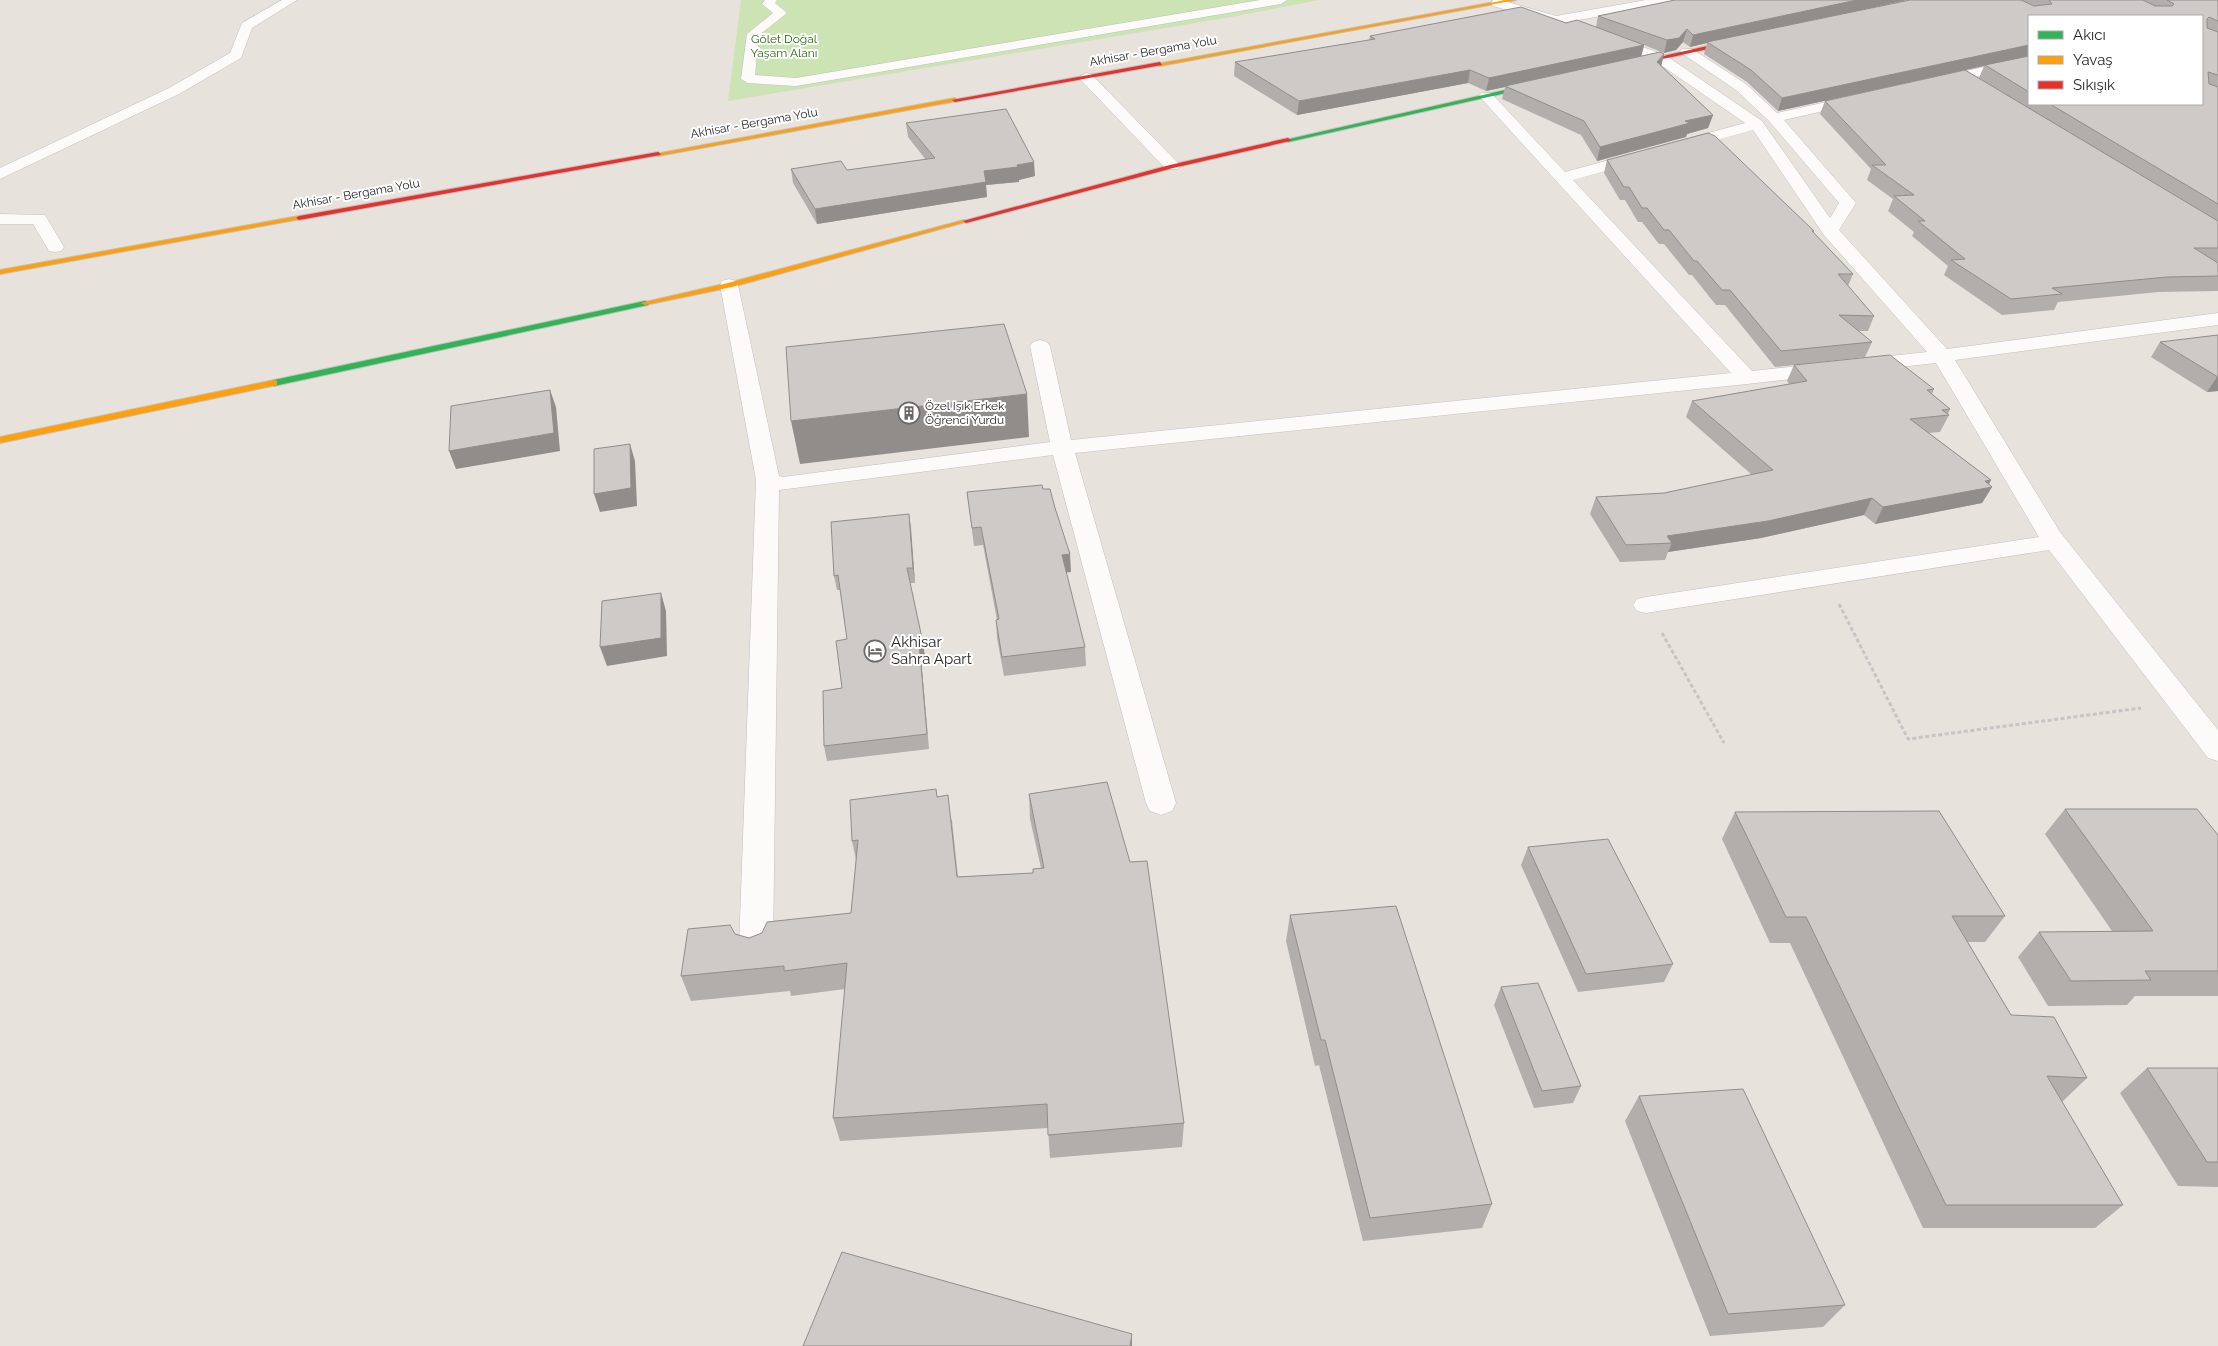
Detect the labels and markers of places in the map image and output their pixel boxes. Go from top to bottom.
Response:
place label: Özel Işık Erkek Öğrenci Yurdu [925,399,1005,427]
building icon: Özel Işık Erkek Öğrenci Yurdu [897,401,921,425]
place label: Akhisar Sahra Apart [891,633,972,668]
hotel icon: Akhisar Sahra Apart [863,639,887,663]

